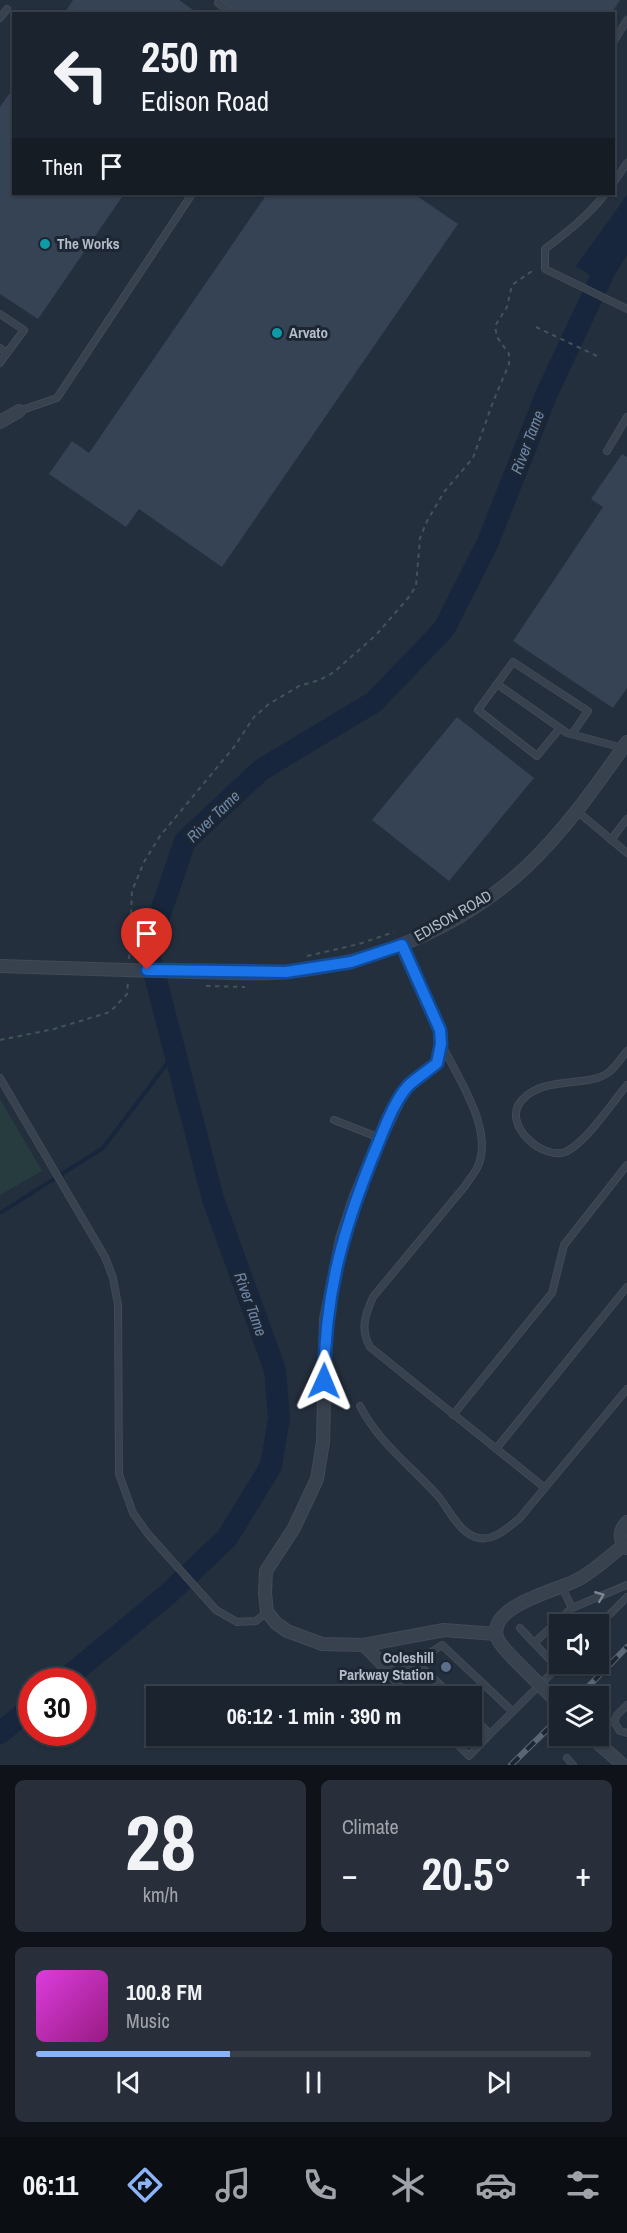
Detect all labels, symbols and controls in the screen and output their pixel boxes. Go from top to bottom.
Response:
text: 250 m [141,29,239,85]
icon: left [42,36,120,114]
text: Edison Road [141,83,269,119]
icon: arrive [95,150,128,183]
text: Then [42,152,83,182]
place label: The Works [57,233,120,254]
marker: The Works [38,237,52,251]
place label: Arvato [289,322,328,343]
marker: Arvato [270,326,284,340]
water label: River Tame [505,407,549,477]
water label: River Tame [181,785,245,847]
street label: EDISON ROAD [410,885,495,946]
pin [121,908,172,970]
icon: arrive [130,917,163,950]
water label: River Tame [229,1269,273,1339]
position arrow [292,1349,356,1413]
one-way arrow [593,1591,604,1603]
map controls [549,1614,609,1746]
button: sound [549,1614,609,1674]
place label: Coleshill Parkway Station [339,1647,434,1685]
marker: Coleshill Parkway Station [439,1660,453,1674]
speed limit sign: 30 [18,1668,96,1746]
button: layers [549,1686,609,1746]
text: 06:12 · 1 min · 390 m [227,1701,401,1731]
text: 28 [125,1789,196,1894]
text: Climate [342,1813,399,1840]
text: 20.5° [422,1843,511,1904]
text: − [342,1852,358,1896]
text: + [575,1852,591,1896]
text: km/h [143,1881,178,1908]
text: 100.8 FM [126,1977,202,2007]
text: Music [126,2007,170,2034]
icon: previous [112,2066,145,2099]
icon: pause [297,2066,330,2099]
icon: next [482,2066,515,2099]
icon: directions [124,2164,166,2206]
icon: music [212,2164,254,2206]
icon: phone [299,2164,341,2206]
icon: climate [387,2164,429,2206]
icon: car [475,2164,517,2206]
icon: filters [562,2164,604,2206]
text: 06:11 [23,2167,78,2203]

